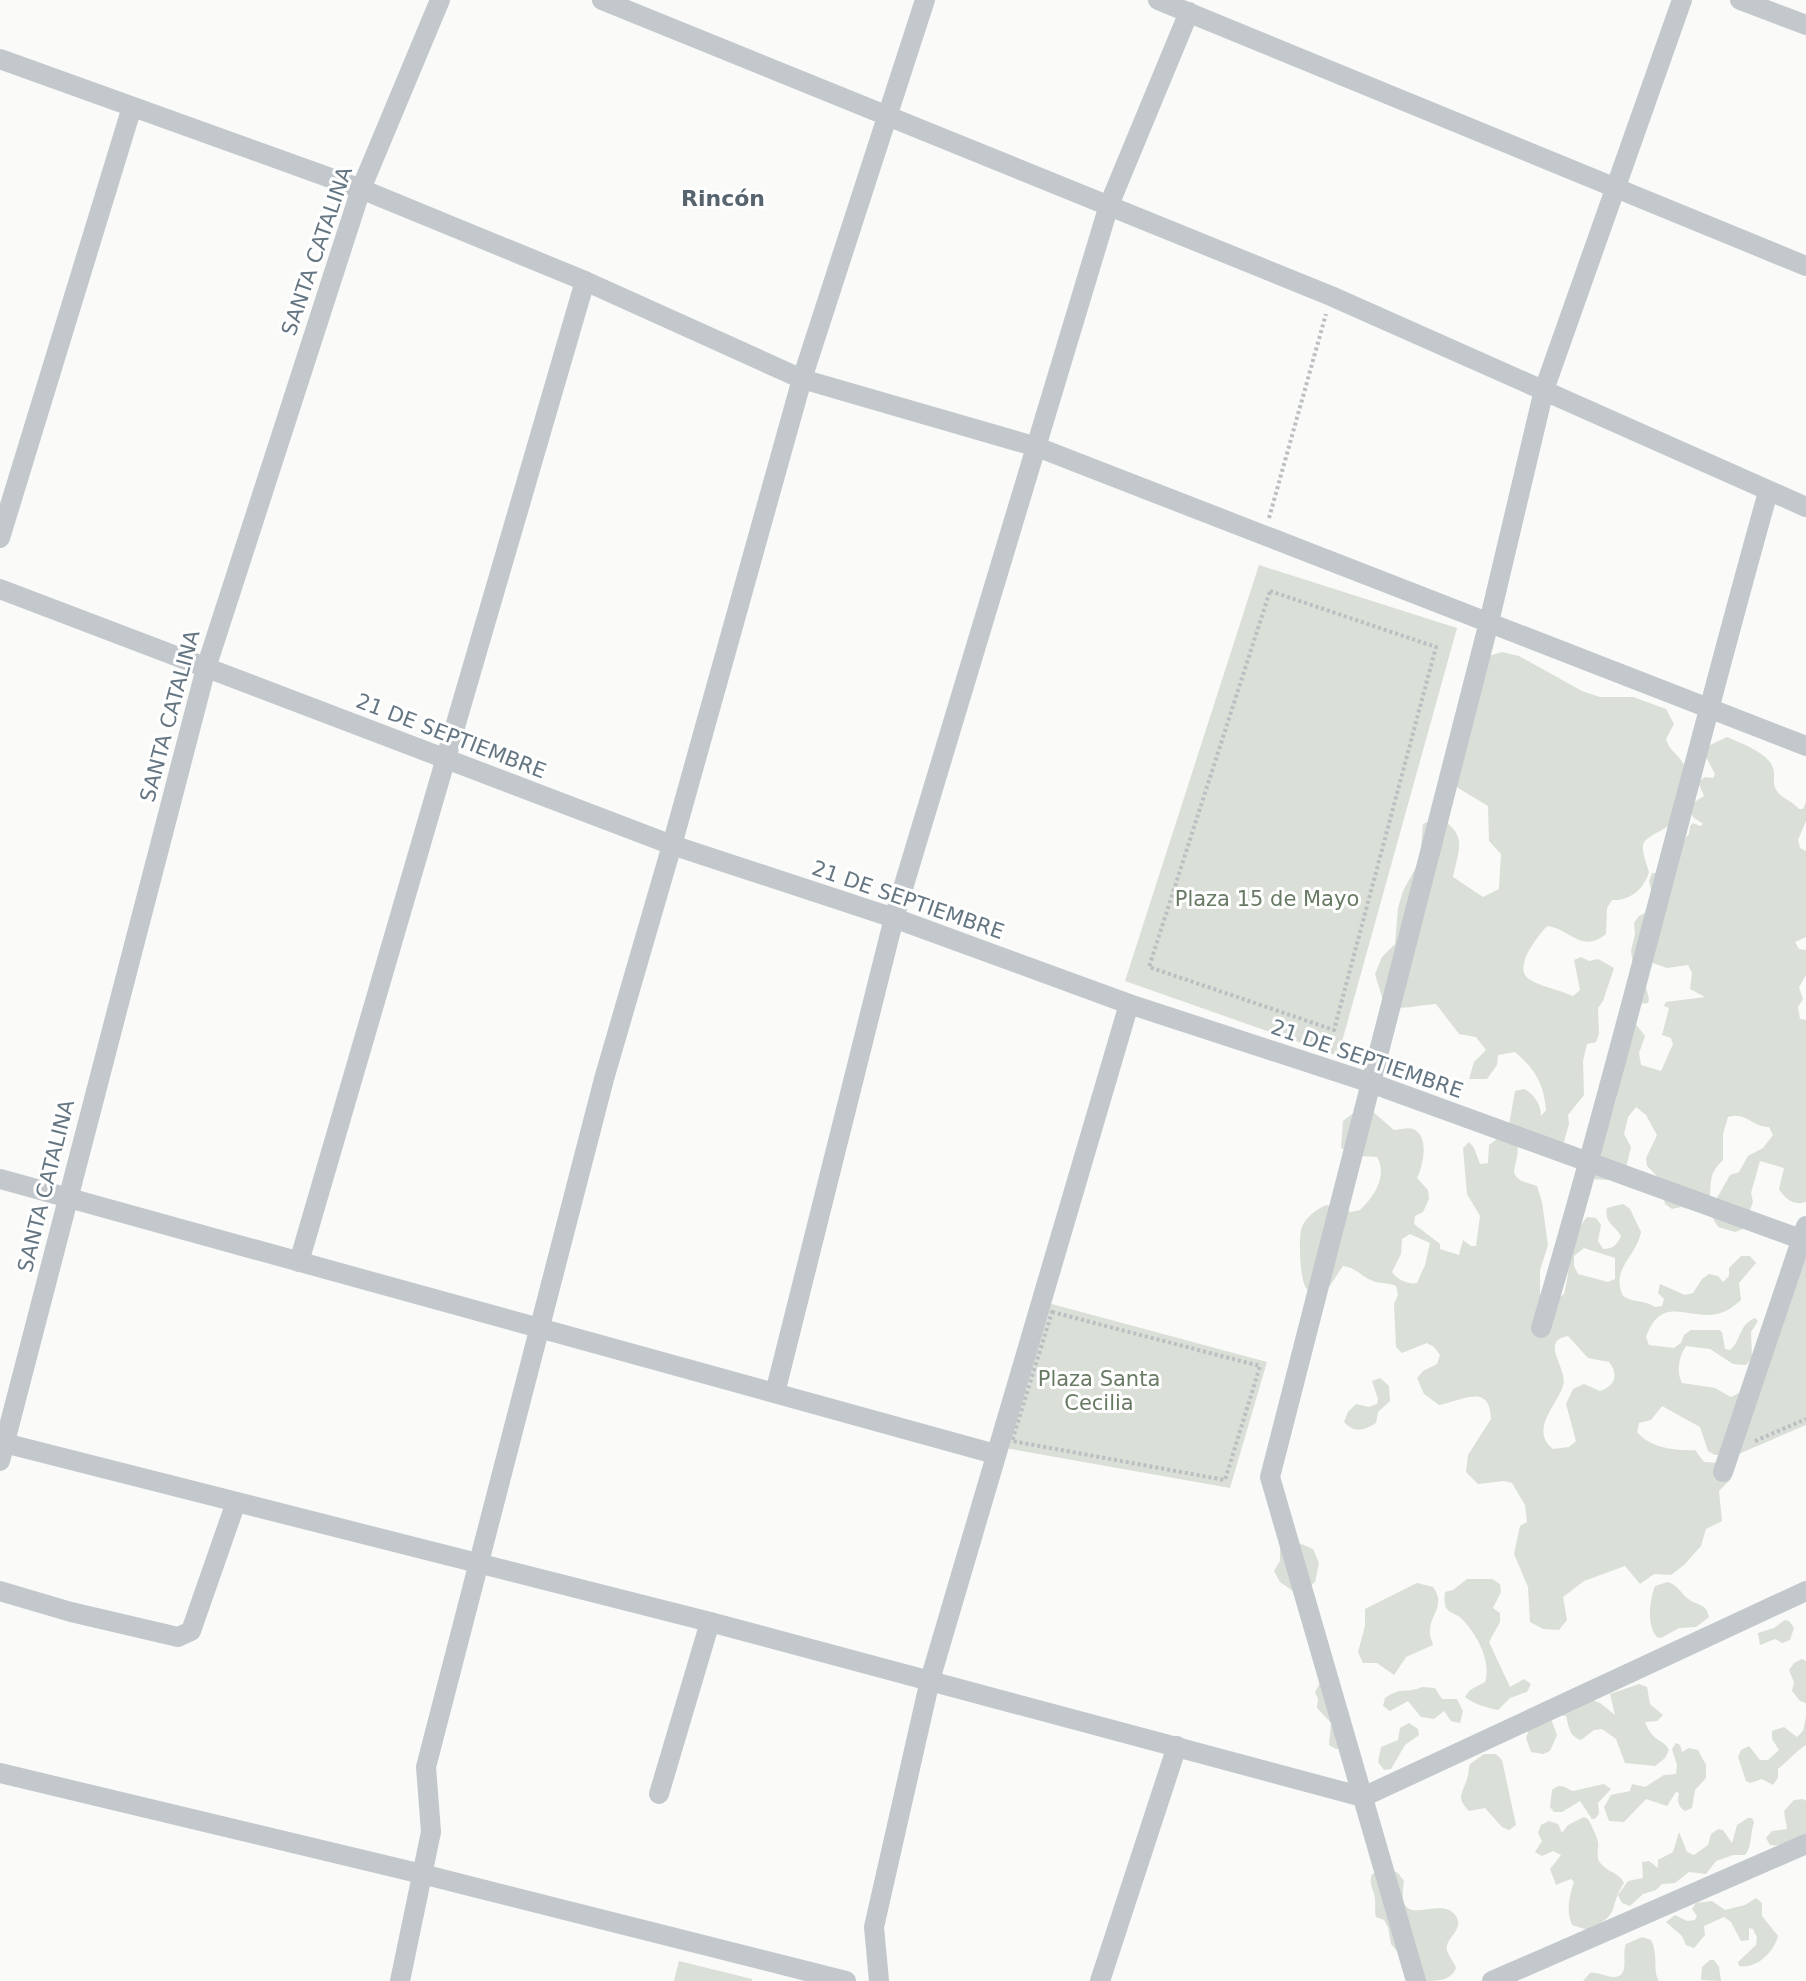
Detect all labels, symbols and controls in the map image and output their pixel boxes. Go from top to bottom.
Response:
street label: SANTA CATALINA [277,163,357,339]
district label: Rincón [681,186,765,211]
street label: SANTA CATALINA [136,627,205,805]
street label: 21 DE SEPTIEMBRE [353,689,549,783]
street label: 21 DE SEPTIEMBRE [809,856,1007,944]
park label: Plaza 15 de Mayo [1175,887,1359,911]
street label: 21 DE SEPTIEMBRE [1268,1015,1466,1103]
street label: SANTA CATALINA [13,1097,79,1275]
park label: Plaza Santa Cecilia [1038,1367,1160,1415]

